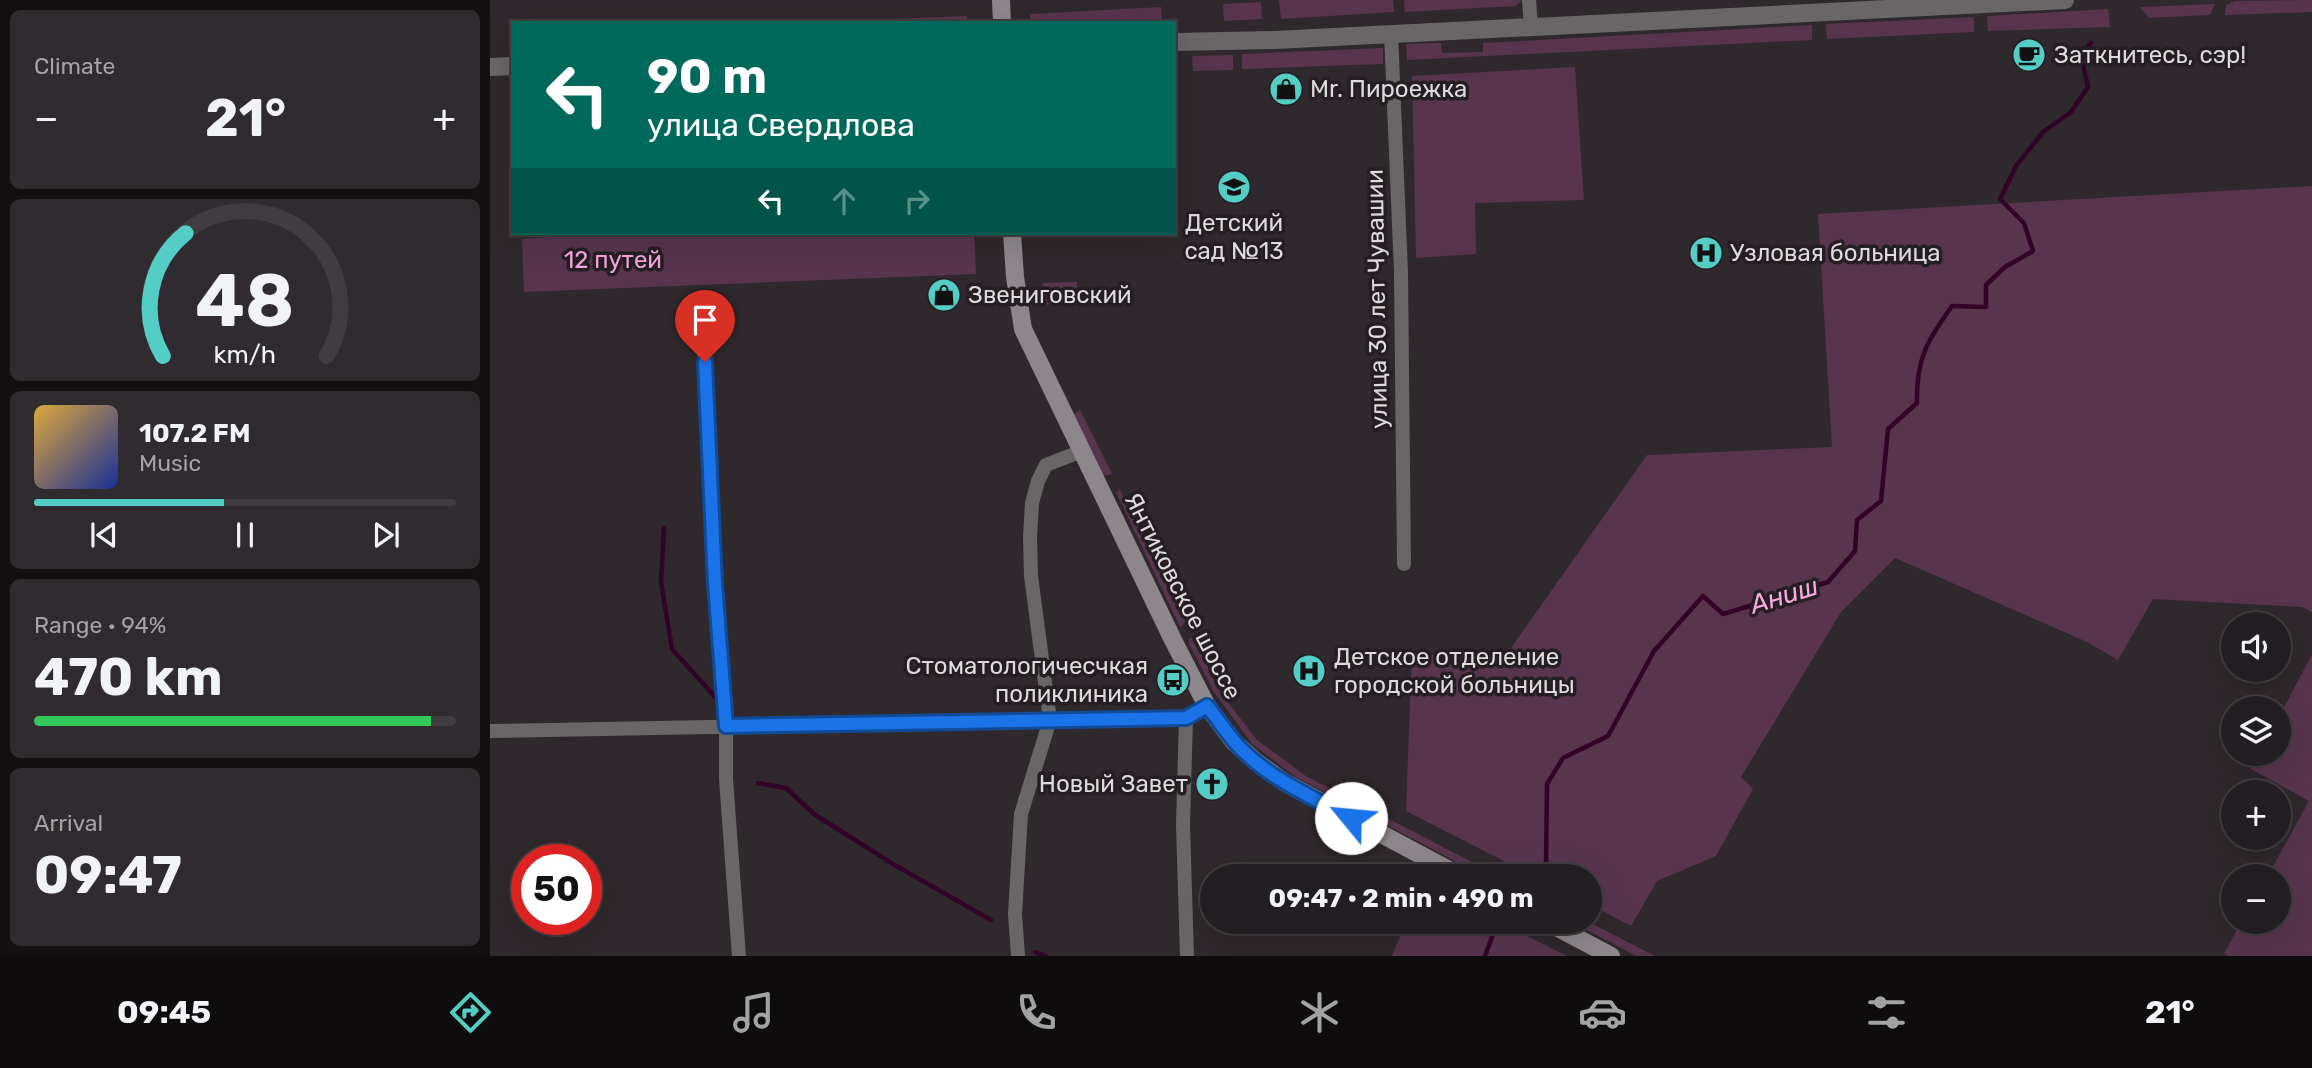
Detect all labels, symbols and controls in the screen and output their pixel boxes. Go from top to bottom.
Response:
cafe icon: Заткнитесь, сэр! [2010,36,2048,74]
place label: Заткнитесь, сэр! [2054,41,2246,69]
text: 90 m [647,47,767,105]
icon: left [532,49,623,140]
text: Climate [34,52,115,80]
shop icon: Mr. Пироежка [1267,70,1305,108]
place label: Mr. Пироежка [1310,75,1467,103]
text: 21° [205,87,286,149]
text: − [34,95,59,141]
text: + [432,95,456,141]
text: улица Свердлова [647,106,915,144]
school or university icon: Детский сад №13 [1215,168,1253,206]
street label: улица 30 лет Чувашии [1361,169,1393,429]
icon: left [752,182,790,220]
icon: ahead [825,182,863,220]
icon: right [898,182,936,220]
place label: Детский сад №13 [1184,209,1284,265]
hospital icon: Узловая больница [1687,234,1725,272]
place label: Узловая больница [1730,239,1941,267]
park label: 12 путей [564,246,662,274]
text: 48 [195,258,295,344]
shop icon: Звениговский [925,276,963,314]
place label: Звениговский [968,281,1132,309]
pin [675,290,735,362]
icon: arrive [686,301,724,339]
text: km/h [214,339,276,368]
text: 107.2 FM [139,418,250,449]
text: Music [139,449,201,477]
street label: Янтиковское шоссе [1119,488,1247,704]
icon: previous [85,516,123,554]
icon: pause [226,516,264,554]
icon: next [367,516,405,554]
water label: Аниш [1744,571,1822,621]
text: Range · 94% [34,611,166,639]
map controls [2221,612,2291,934]
button: sound [2221,612,2291,682]
place label: Детское отделение городской больницы [1334,643,1575,699]
text: 470 km [34,646,223,708]
place label: Стоматологичесчкая поликлиника [906,652,1148,708]
hospital icon: Детское отделение городской больницы [1290,652,1328,690]
bus stop icon: Стоматологичесчкая поликлиника [1154,661,1192,699]
button: layers [2221,696,2291,766]
church icon: Новый Завет [1193,765,1231,803]
place label: Новый Завет [1039,770,1188,798]
button: + [2221,780,2291,850]
position arrow [1314,781,1388,855]
text: Arrival [34,809,103,837]
text: 09:47 [34,844,182,906]
speed limit sign: 50 [511,844,602,935]
button: − [2221,864,2291,934]
text: 09:47 · 2 min · 490 m [1268,883,1534,914]
icon: directions [446,988,495,1037]
icon: music [729,988,778,1037]
icon: phone [1012,988,1061,1037]
icon: climate [1295,988,1344,1037]
icon: car [1578,988,1627,1037]
icon: filters [1862,988,1911,1037]
text: 09:45 [117,993,211,1031]
text: 21° [2145,993,2195,1031]

